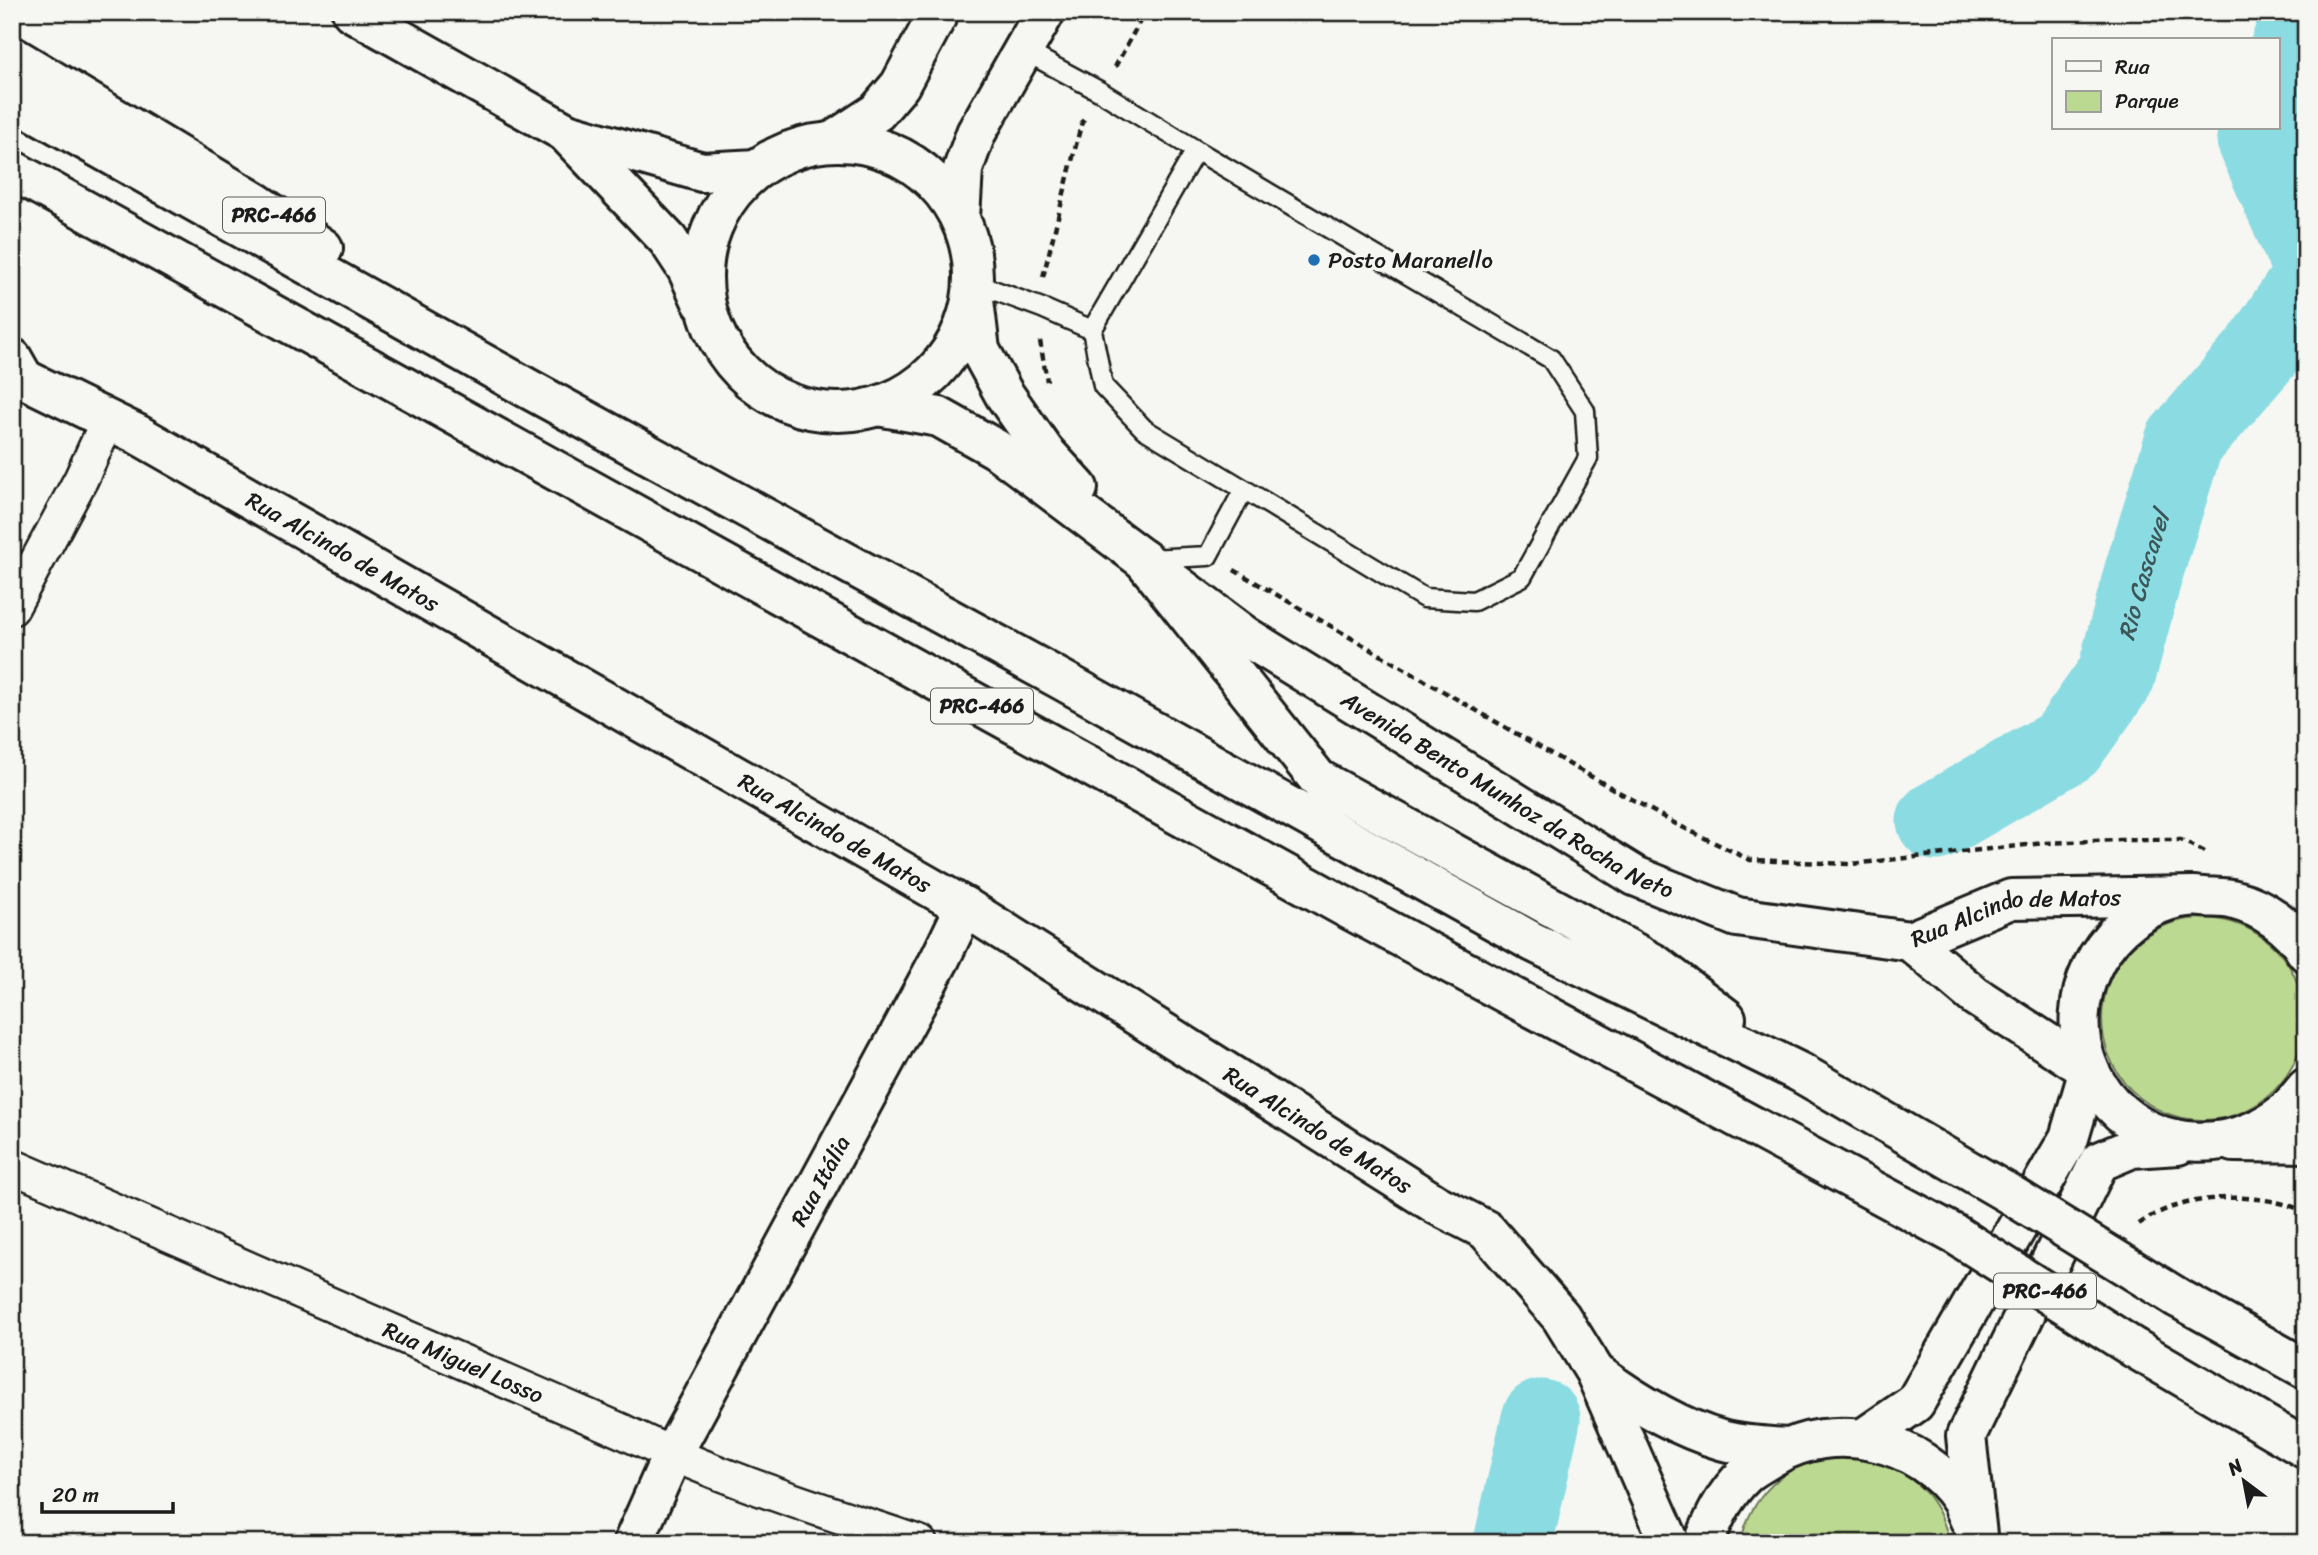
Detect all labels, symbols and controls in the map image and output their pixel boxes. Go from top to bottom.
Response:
legend [2052,38,2280,130]
text: Rua [2115,48,2150,86]
text: Parque [2115,82,2179,120]
road number: PRC-466 [223,198,325,232]
place label: Posto Maranello [1328,240,1493,281]
marker: Posto Maranello [1306,252,1322,268]
street label: Rua Alcindo de Matos [238,480,447,624]
water label: Rio Cascavel [2105,501,2184,645]
street label: Avenida Bento Munhoz da Rocha Neto [1332,679,1680,911]
road number: PRC-466 [931,688,1033,724]
street label: Rua Alcindo de Matos [730,761,940,905]
street label: Rua Alcindo de Matos [1904,877,2122,960]
street label: Rua Alcindo de Matos [1215,1055,1421,1206]
street label: Rua Itália [779,1128,862,1234]
road number: PRC-466 [1994,1274,2096,1308]
street label: Rua Miguel Losso [376,1310,550,1416]
north arrow [2210,1446,2280,1516]
text: N [2220,1449,2250,1485]
scale bar [42,1471,173,1515]
text: 20 m [52,1476,99,1514]

